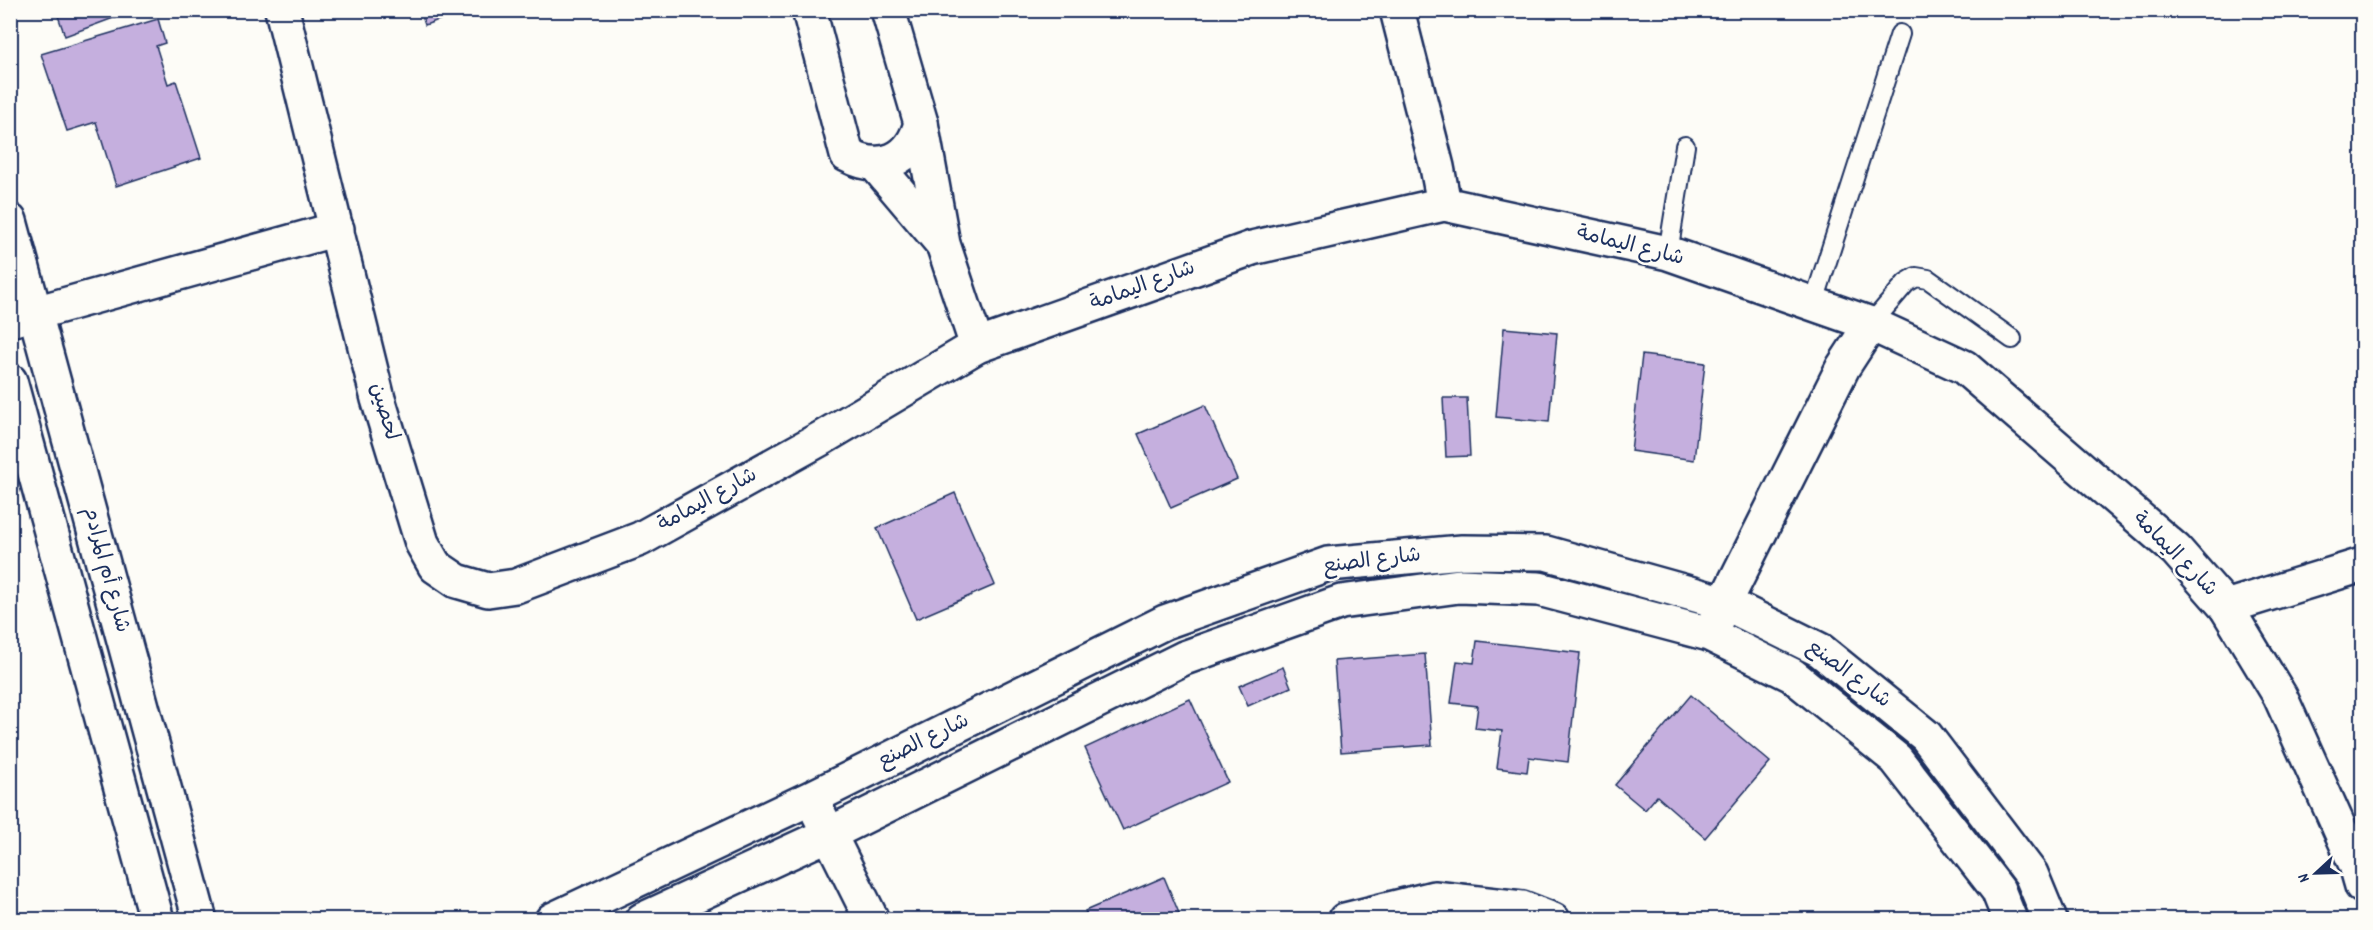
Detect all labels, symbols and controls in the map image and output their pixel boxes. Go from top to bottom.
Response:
street label: شارع اليمامة [1573,219,1687,275]
street label: شارع اليمامة [1086,254,1200,320]
street label: لحصين [361,380,405,444]
street label: شارع اليمامة [653,461,763,541]
street label: شارع أم المرادم [74,504,136,636]
street label: شارع اليمامة [2125,506,2223,604]
street label: شارع الصنع [1321,541,1423,583]
street label: شارع الصنع [1800,633,1896,717]
street label: شارع الصنع [873,707,975,777]
north arrow [2286,843,2346,903]
text: N [2292,870,2317,886]

